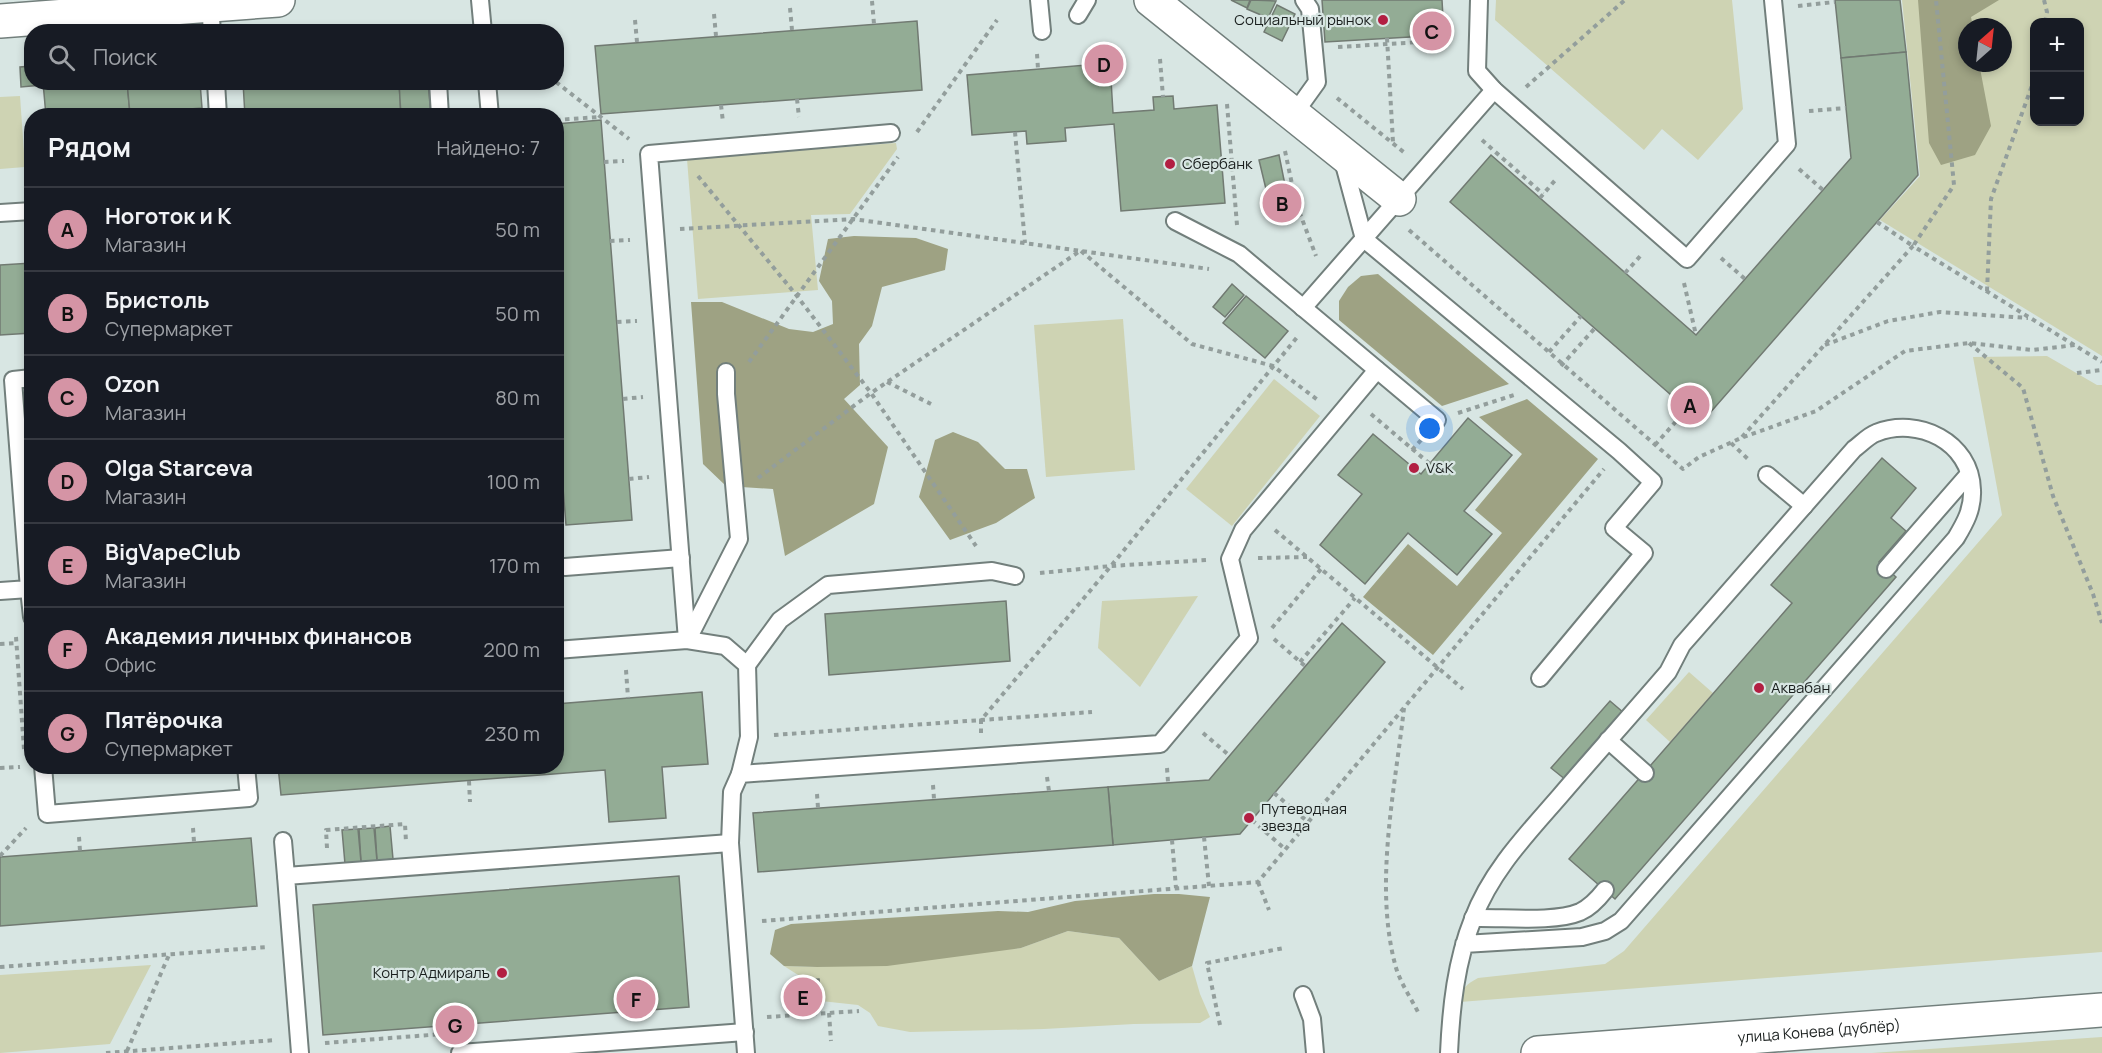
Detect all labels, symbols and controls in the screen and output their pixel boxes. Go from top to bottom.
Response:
place label: Социальный рынок [1234,9,1372,30]
pin: C [1412,9,1452,54]
marker: Социальный рынок [1376,13,1390,27]
north arrow [1958,18,2012,72]
map controls [2030,18,2084,126]
button: + [2030,18,2084,72]
search box [24,24,564,90]
icon: search [45,41,78,74]
text: Поиск [93,42,157,72]
pin: D [1084,42,1124,86]
button: − [2030,72,2084,126]
text: Рядом [48,129,131,165]
text: Найдено: 7 [436,134,540,161]
place label: Сбербанк [1182,153,1253,174]
marker: Сбербанк [1163,157,1177,171]
pin: B [1262,180,1302,226]
text: Ноготок и К [105,201,231,231]
text: A [61,216,74,243]
text: 50 m [495,216,540,243]
text: Магазин [105,231,186,258]
text: Бристоль [105,285,209,315]
text: B [61,300,74,327]
text: 50 m [495,300,540,327]
text: Супермаркет [105,315,233,342]
text: Ozon [105,369,160,399]
pin: A [1670,382,1710,428]
text: C [60,384,75,411]
text: 80 m [495,384,540,411]
text: Магазин [105,399,186,426]
your location [1415,414,1444,443]
text: Olga Starceva [105,453,253,483]
place label: V&K [1426,457,1454,478]
marker: V&K [1407,461,1421,475]
text: D [60,468,75,495]
text: 100 m [487,468,540,495]
text: Магазин [105,483,186,510]
text: BigVapeClub [105,537,241,567]
text: E [62,552,73,579]
text: 170 m [489,552,540,579]
text: Магазин [105,567,186,594]
text: Академия личных финансов [105,621,412,651]
text: F [62,636,73,663]
text: 200 m [483,636,540,663]
text: Офис [105,651,156,678]
place label: Аквабан [1771,677,1830,698]
marker: Аквабан [1752,681,1766,695]
text: Пятёрочка [105,705,223,735]
text: G [60,720,75,747]
text: 230 m [484,720,540,747]
text: Супермаркет [105,735,233,762]
place label: Путеводная звезда [1261,798,1347,836]
marker: Путеводная звезда [1242,811,1256,825]
place label: Контр Адмиралъ [373,962,490,983]
marker: Контр Адмиралъ [495,966,509,980]
pin: E [784,974,822,1020]
pin: F [616,976,656,1022]
pin: G [436,1002,474,1048]
street label: улица Конева (дублёр) [1737,1014,1902,1048]

